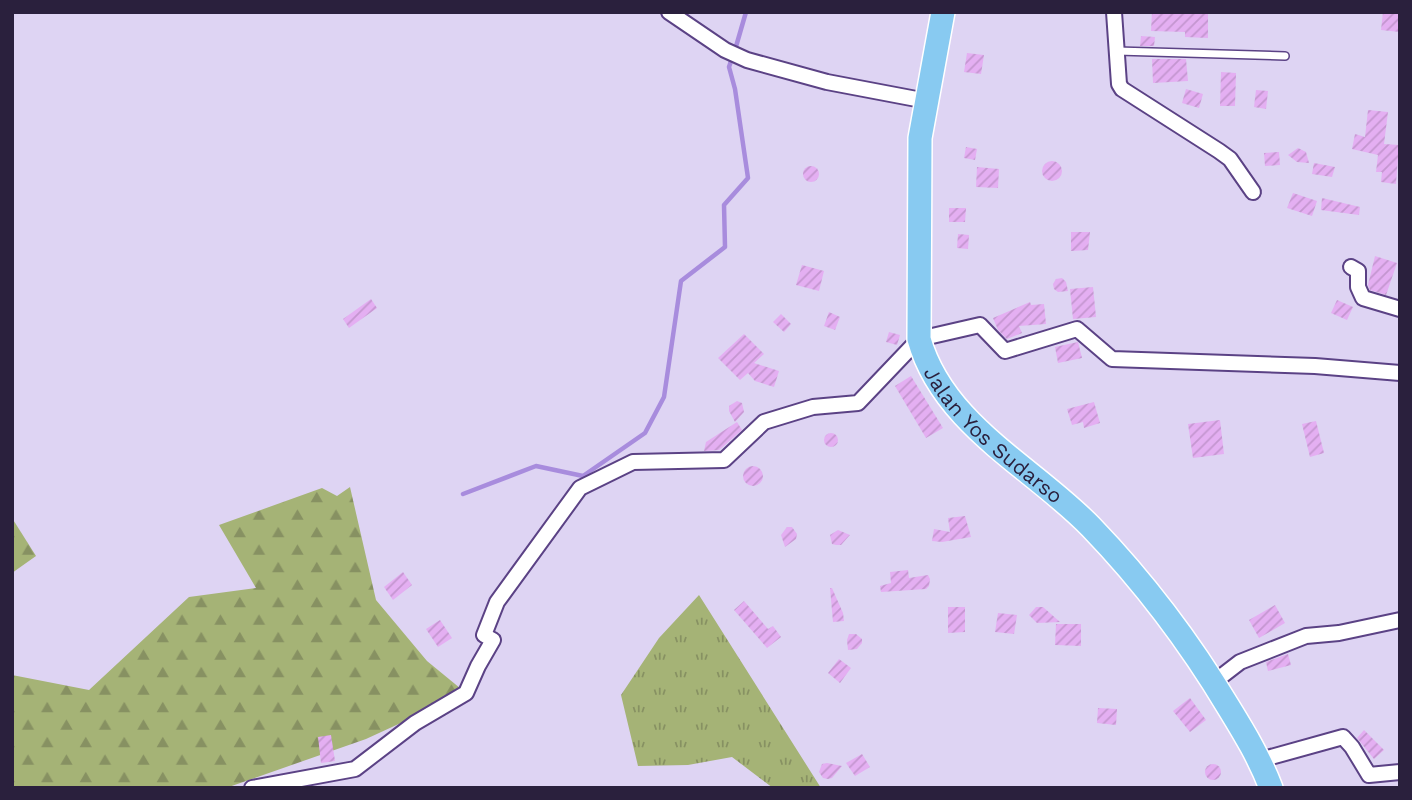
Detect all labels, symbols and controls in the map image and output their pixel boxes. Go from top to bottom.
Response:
street label: Jalan Yos Sudarso [919,362,1068,508]

